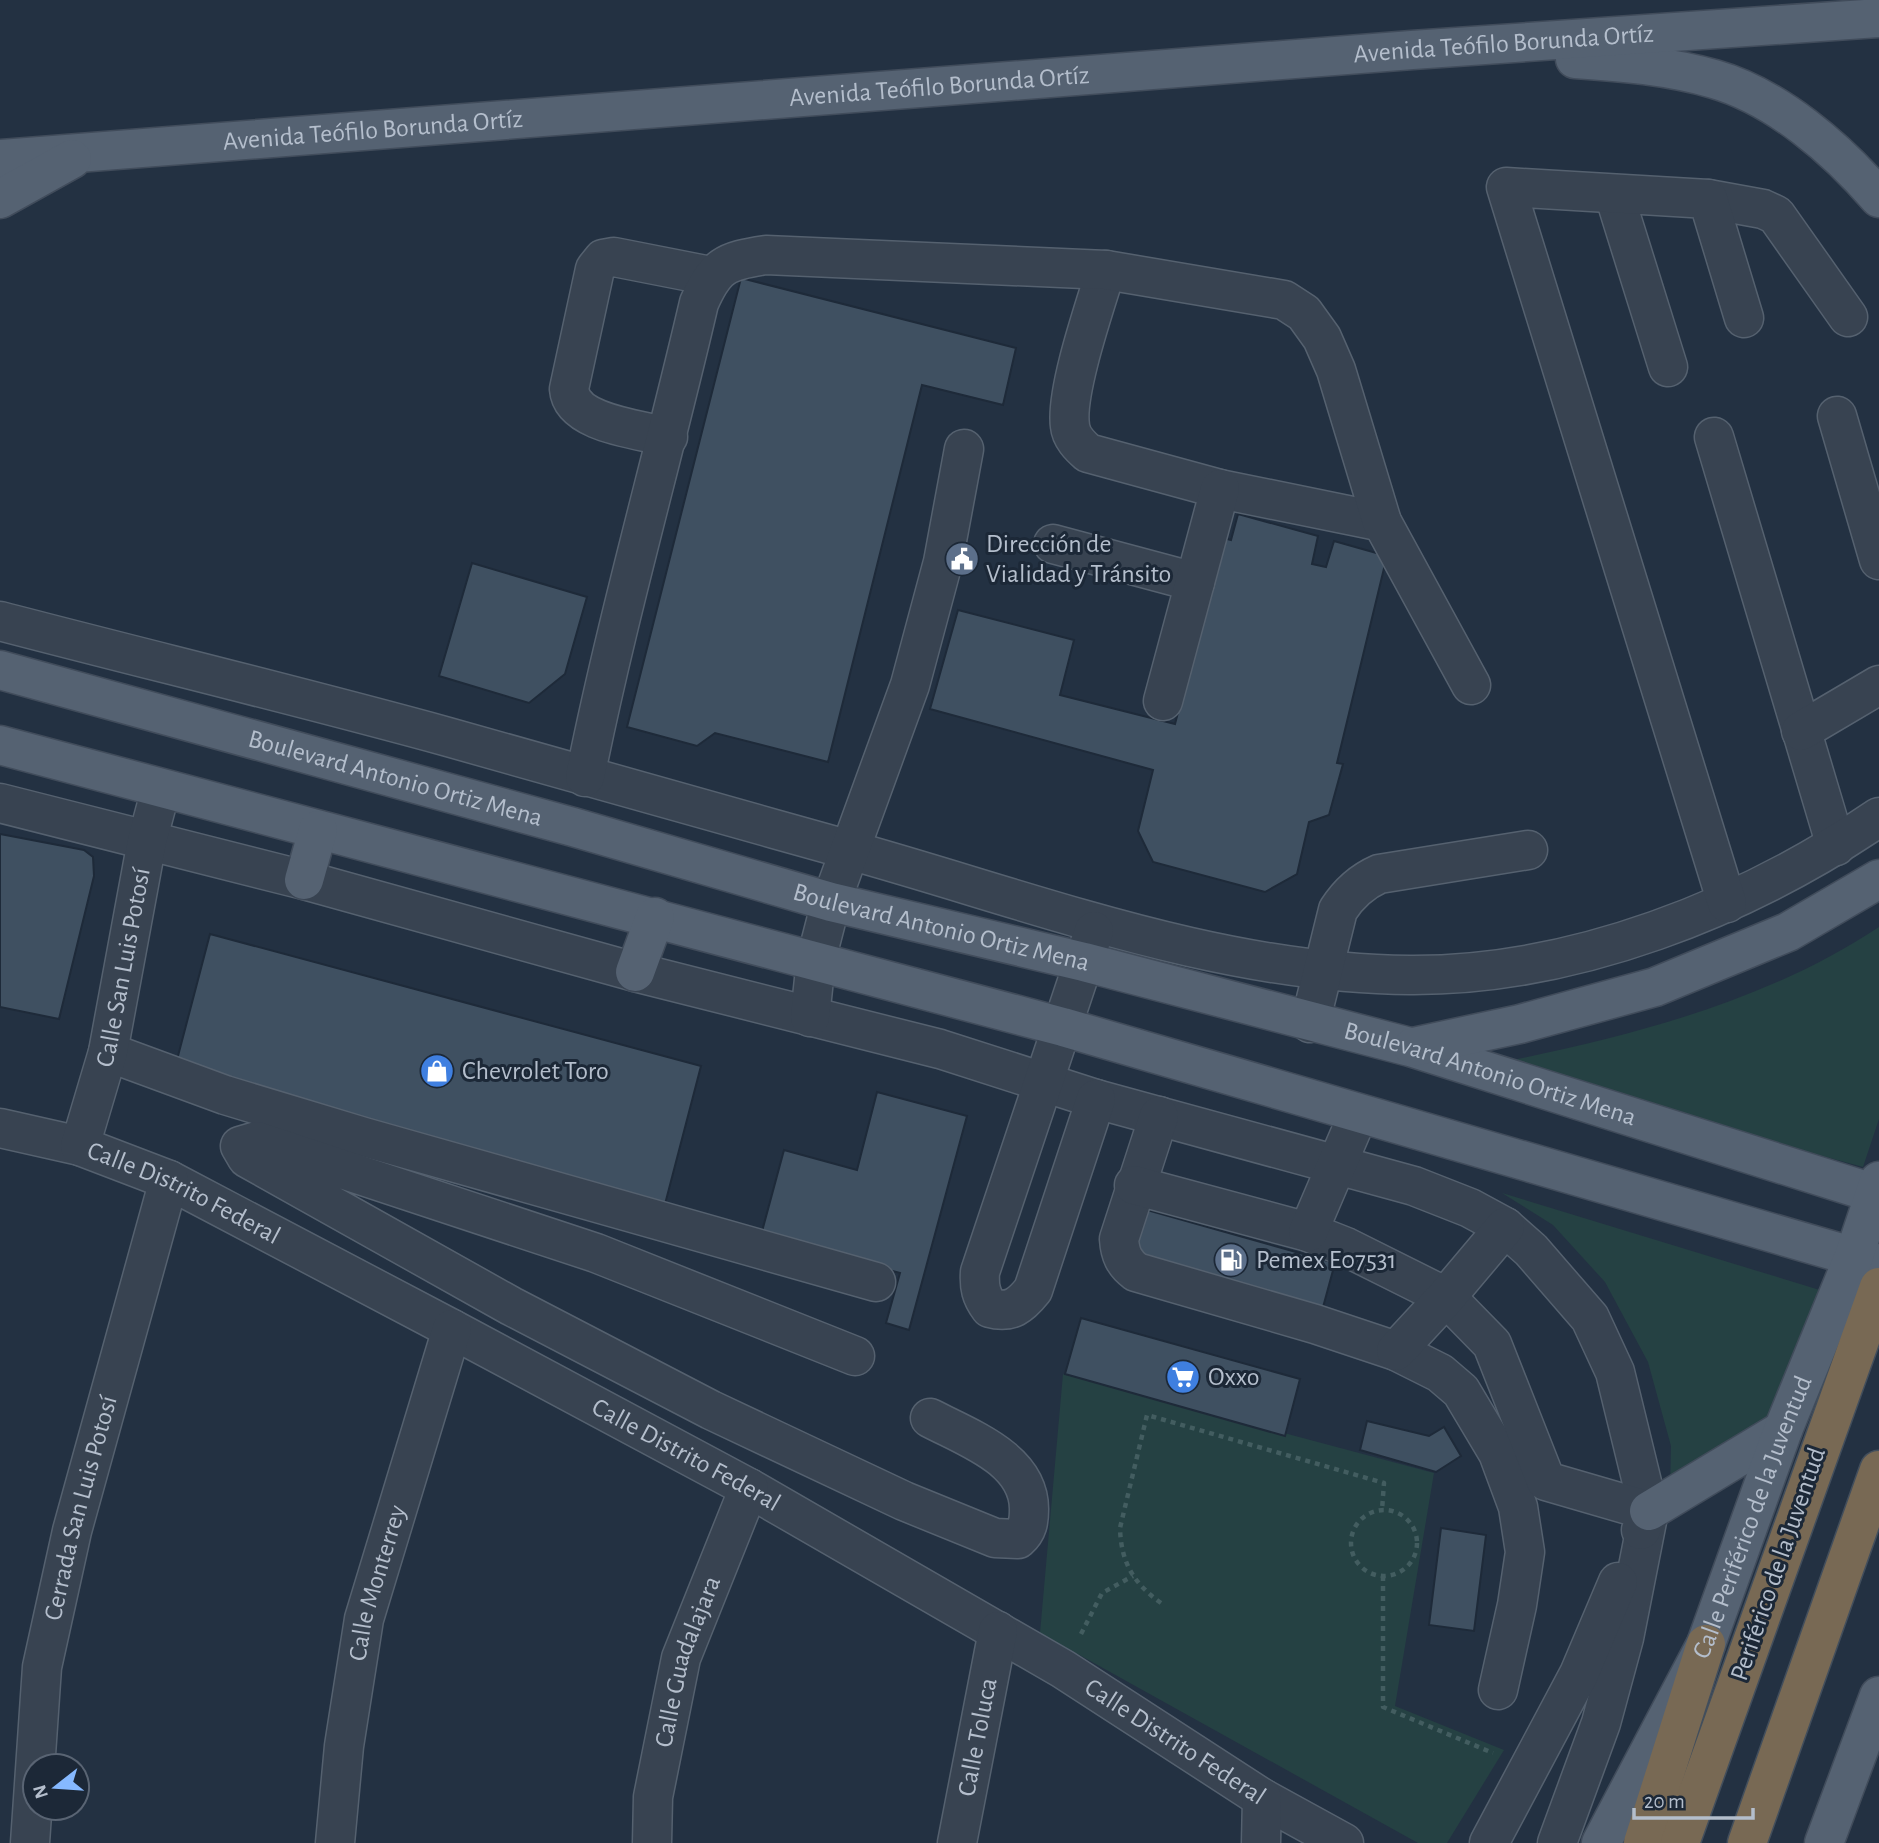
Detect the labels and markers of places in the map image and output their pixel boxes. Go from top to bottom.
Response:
place label: Dirección de Vialidad y Tránsito [986,531,1171,587]
public building icon: Dirección de Vialidad y Tránsito [943,540,981,578]
shop icon: Chevrolet Toro [418,1052,456,1090]
place label: Chevrolet Toro [462,1058,609,1084]
fuel station icon: Pemex E07531 [1212,1241,1250,1279]
place label: Pemex E07531 [1256,1247,1396,1273]
supermarket icon: Oxxo [1164,1358,1202,1396]
place label: Oxxo [1208,1364,1259,1390]

